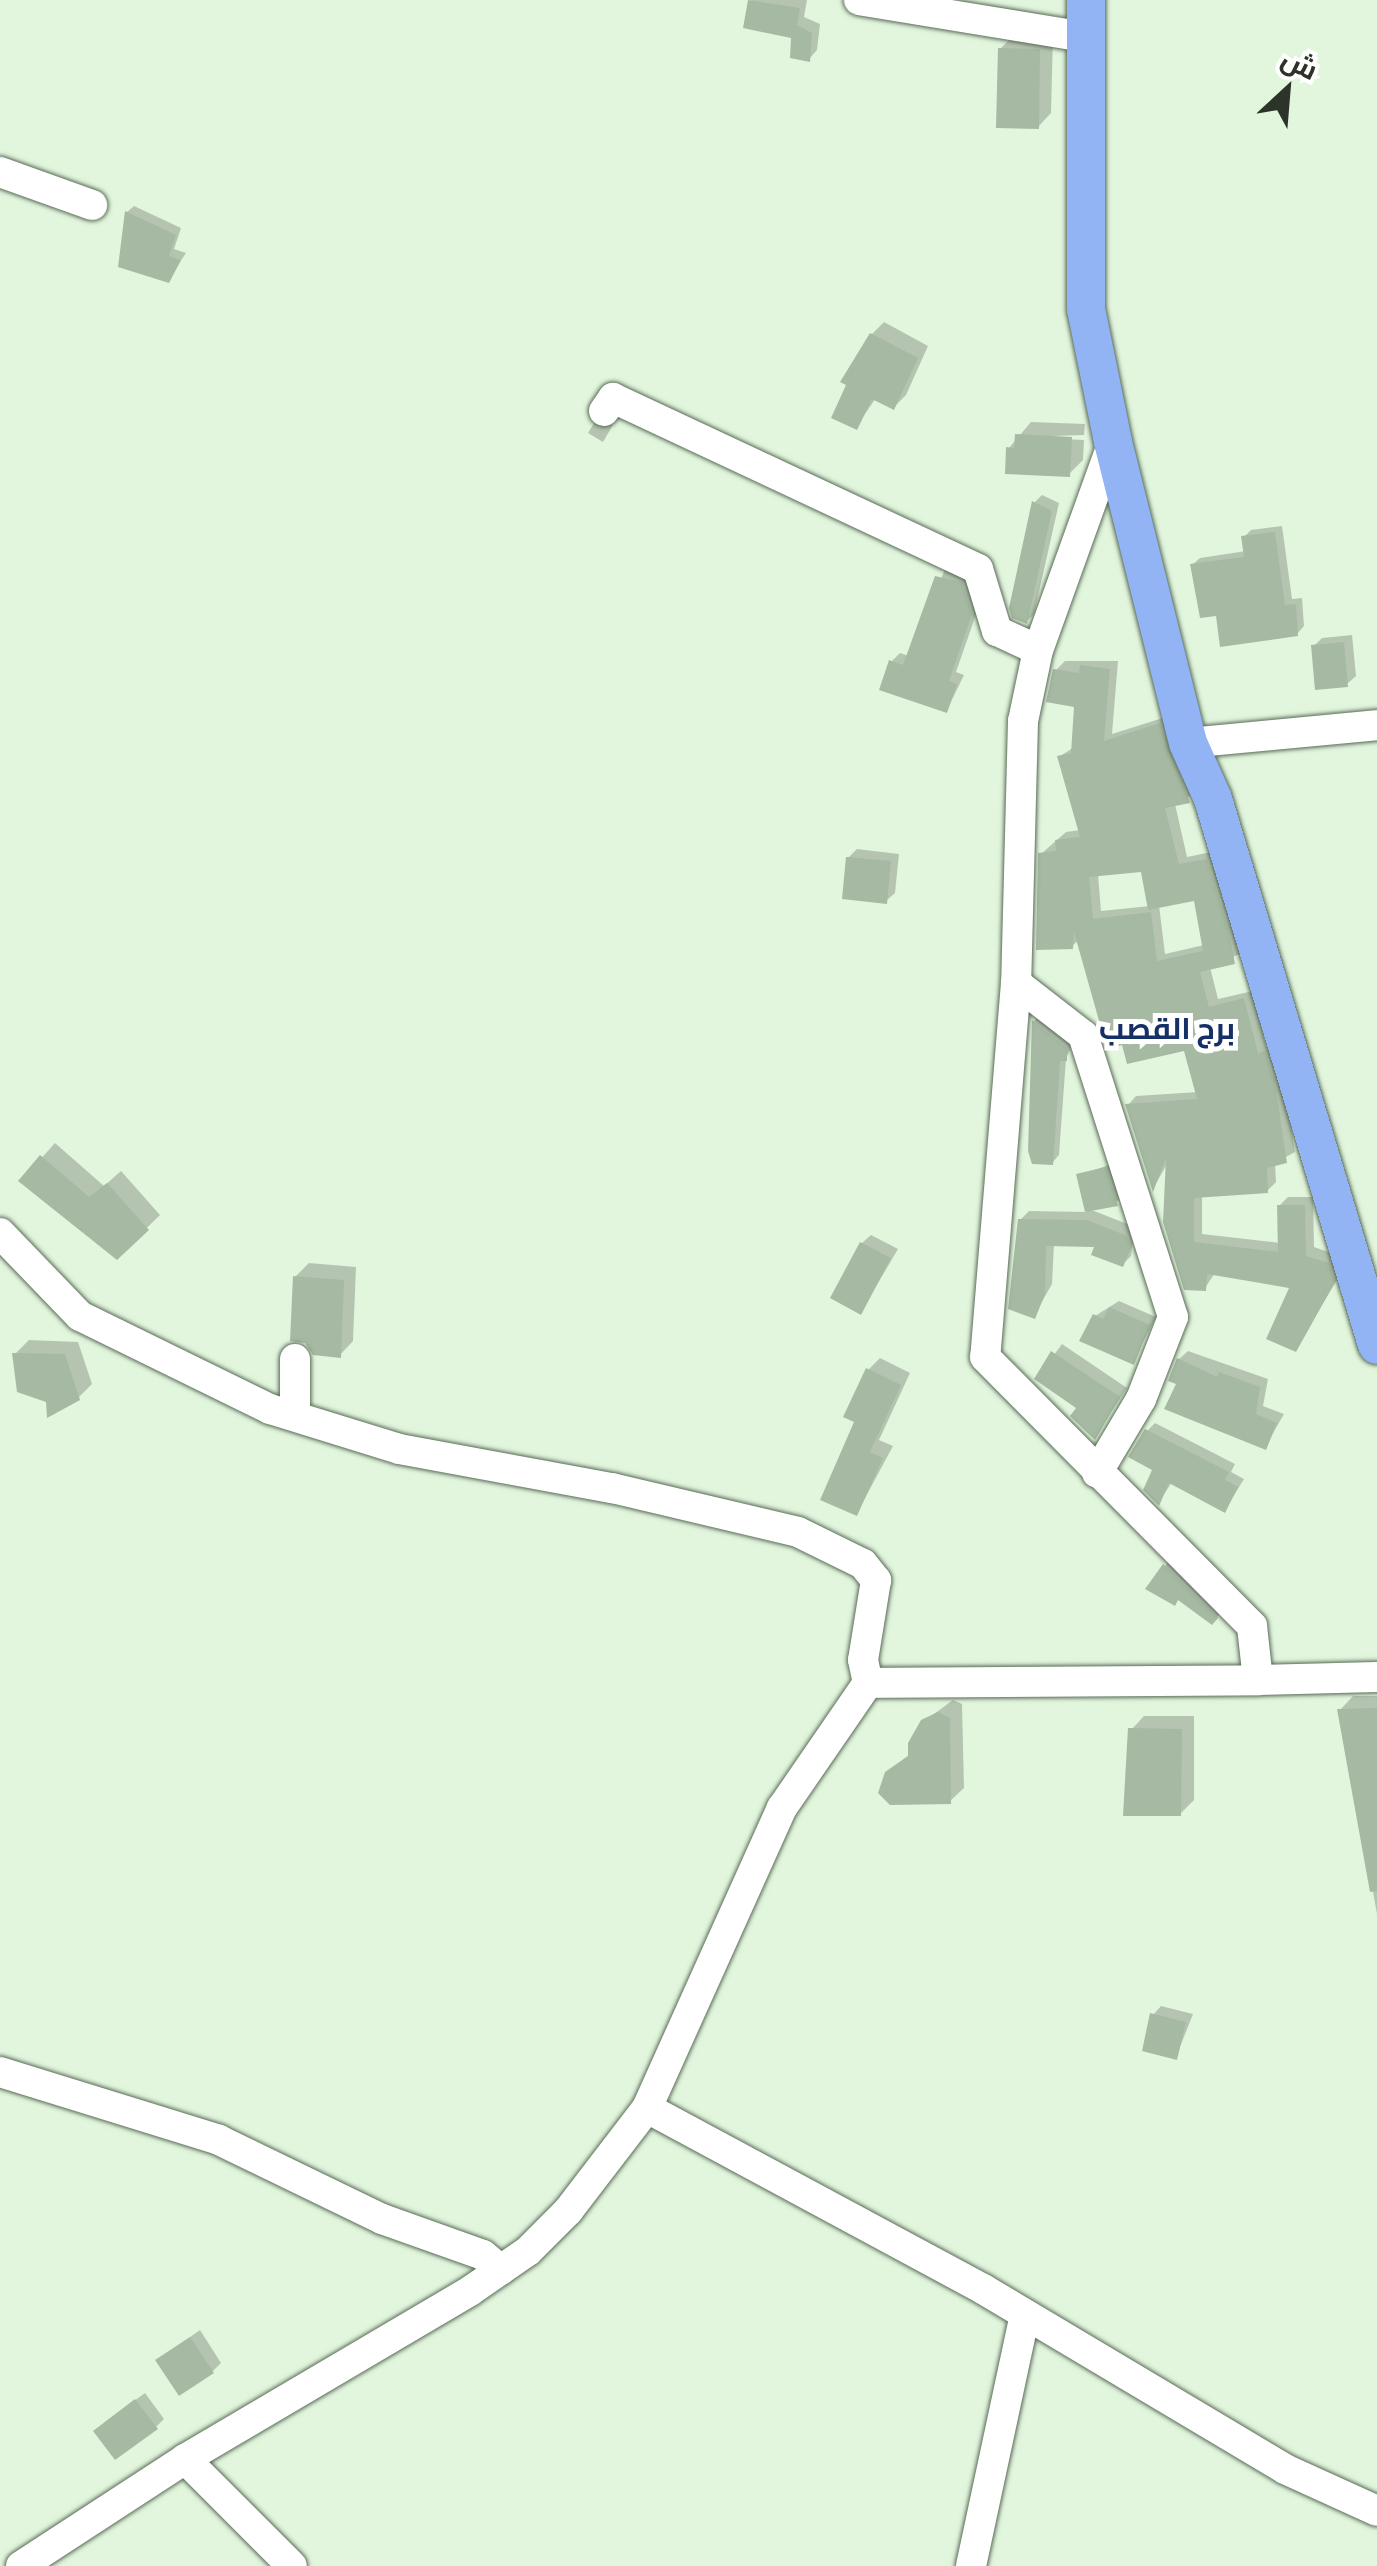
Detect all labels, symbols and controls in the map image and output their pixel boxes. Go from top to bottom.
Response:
north arrow [1237,40,1337,140]
text: ش [1277,40,1324,86]
district label: برج القصب [1099,1009,1235,1045]

